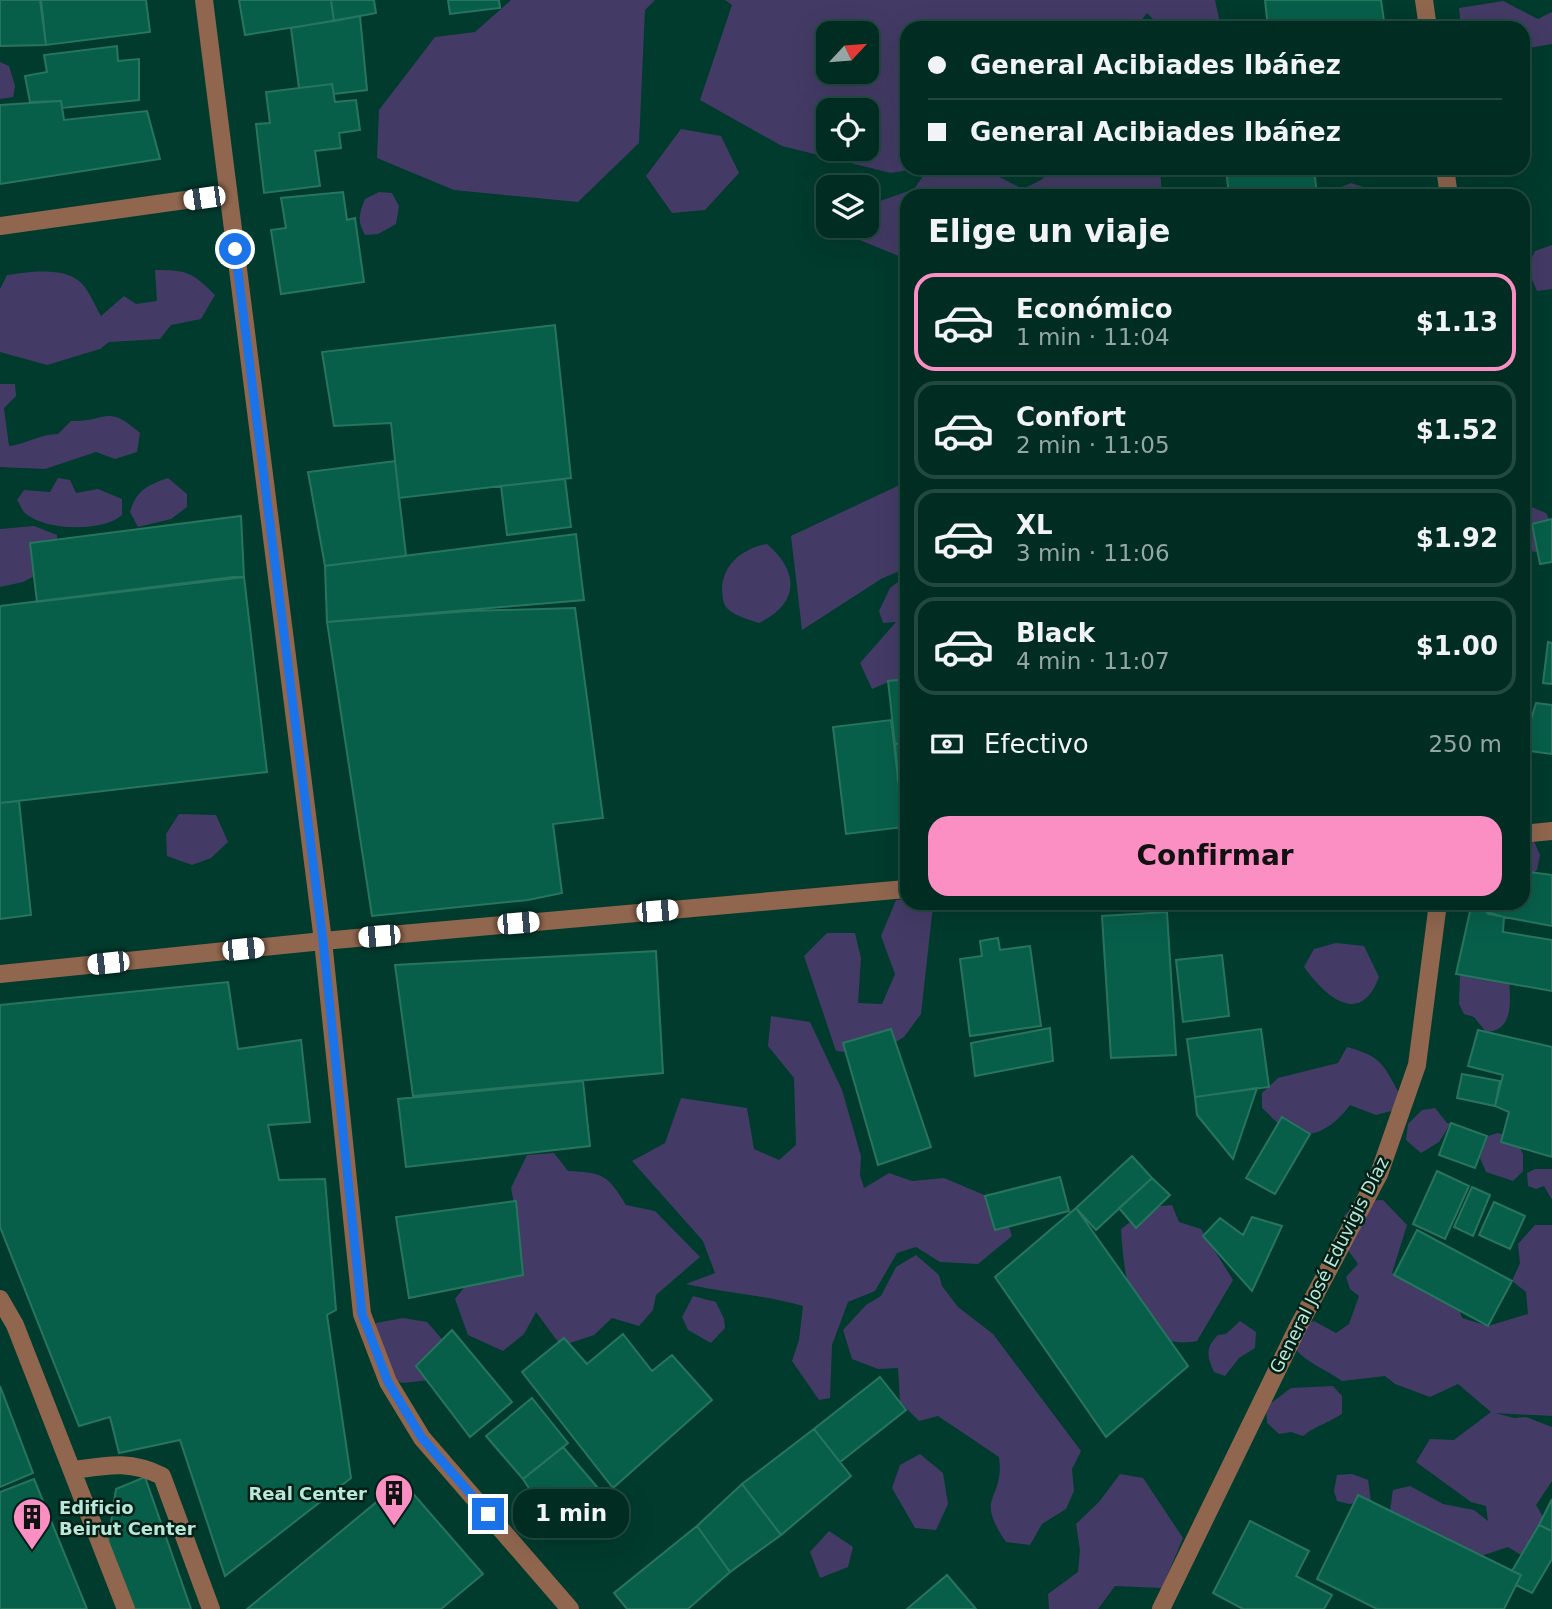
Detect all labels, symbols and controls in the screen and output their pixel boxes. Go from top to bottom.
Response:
north arrow [816,21,878,84]
map controls [816,21,879,238]
text: General Acibiades Ibáñez [970,50,1341,80]
button: locate [816,98,879,161]
text: General Acibiades Ibáñez [970,117,1341,147]
button: layers [816,175,879,238]
car [182,185,227,211]
text: Elige un viaje [928,212,1170,250]
route start [219,233,251,265]
icon: car [932,291,995,354]
text: Económico [1016,294,1173,324]
text: $1.13 [1416,307,1498,337]
text: 1 min · 11:04 [1016,324,1170,350]
icon: car [932,399,995,462]
text: Confort [1016,402,1126,432]
text: $1.52 [1416,415,1498,445]
text: 2 min · 11:05 [1016,432,1170,458]
icon: car [932,507,995,570]
text: XL [1016,510,1053,540]
text: $1.92 [1416,523,1498,553]
text: 3 min · 11:06 [1016,540,1170,566]
icon: car [932,615,995,678]
text: Black [1016,618,1095,648]
text: $1.00 [1416,631,1498,661]
text: 4 min · 11:07 [1016,648,1170,674]
icon: cash [928,725,966,763]
text: Efectivo [984,729,1089,759]
text: 250 m [1428,731,1502,757]
button: Confirmar [928,816,1502,896]
car [636,899,679,923]
car [497,911,540,935]
car [358,924,401,948]
car [222,936,265,962]
car [87,950,130,976]
street label: General José Eduvigis Díaz [1265,1153,1393,1377]
building icon: Real Center [373,1472,415,1527]
place label: Real Center [248,1483,367,1504]
callout: 1 min [512,1490,628,1538]
building icon: Edificio Beirut Center [11,1496,53,1551]
place label: Edificio Beirut Center [59,1497,196,1539]
route end [472,1498,504,1530]
text: 1 min [535,1500,607,1526]

